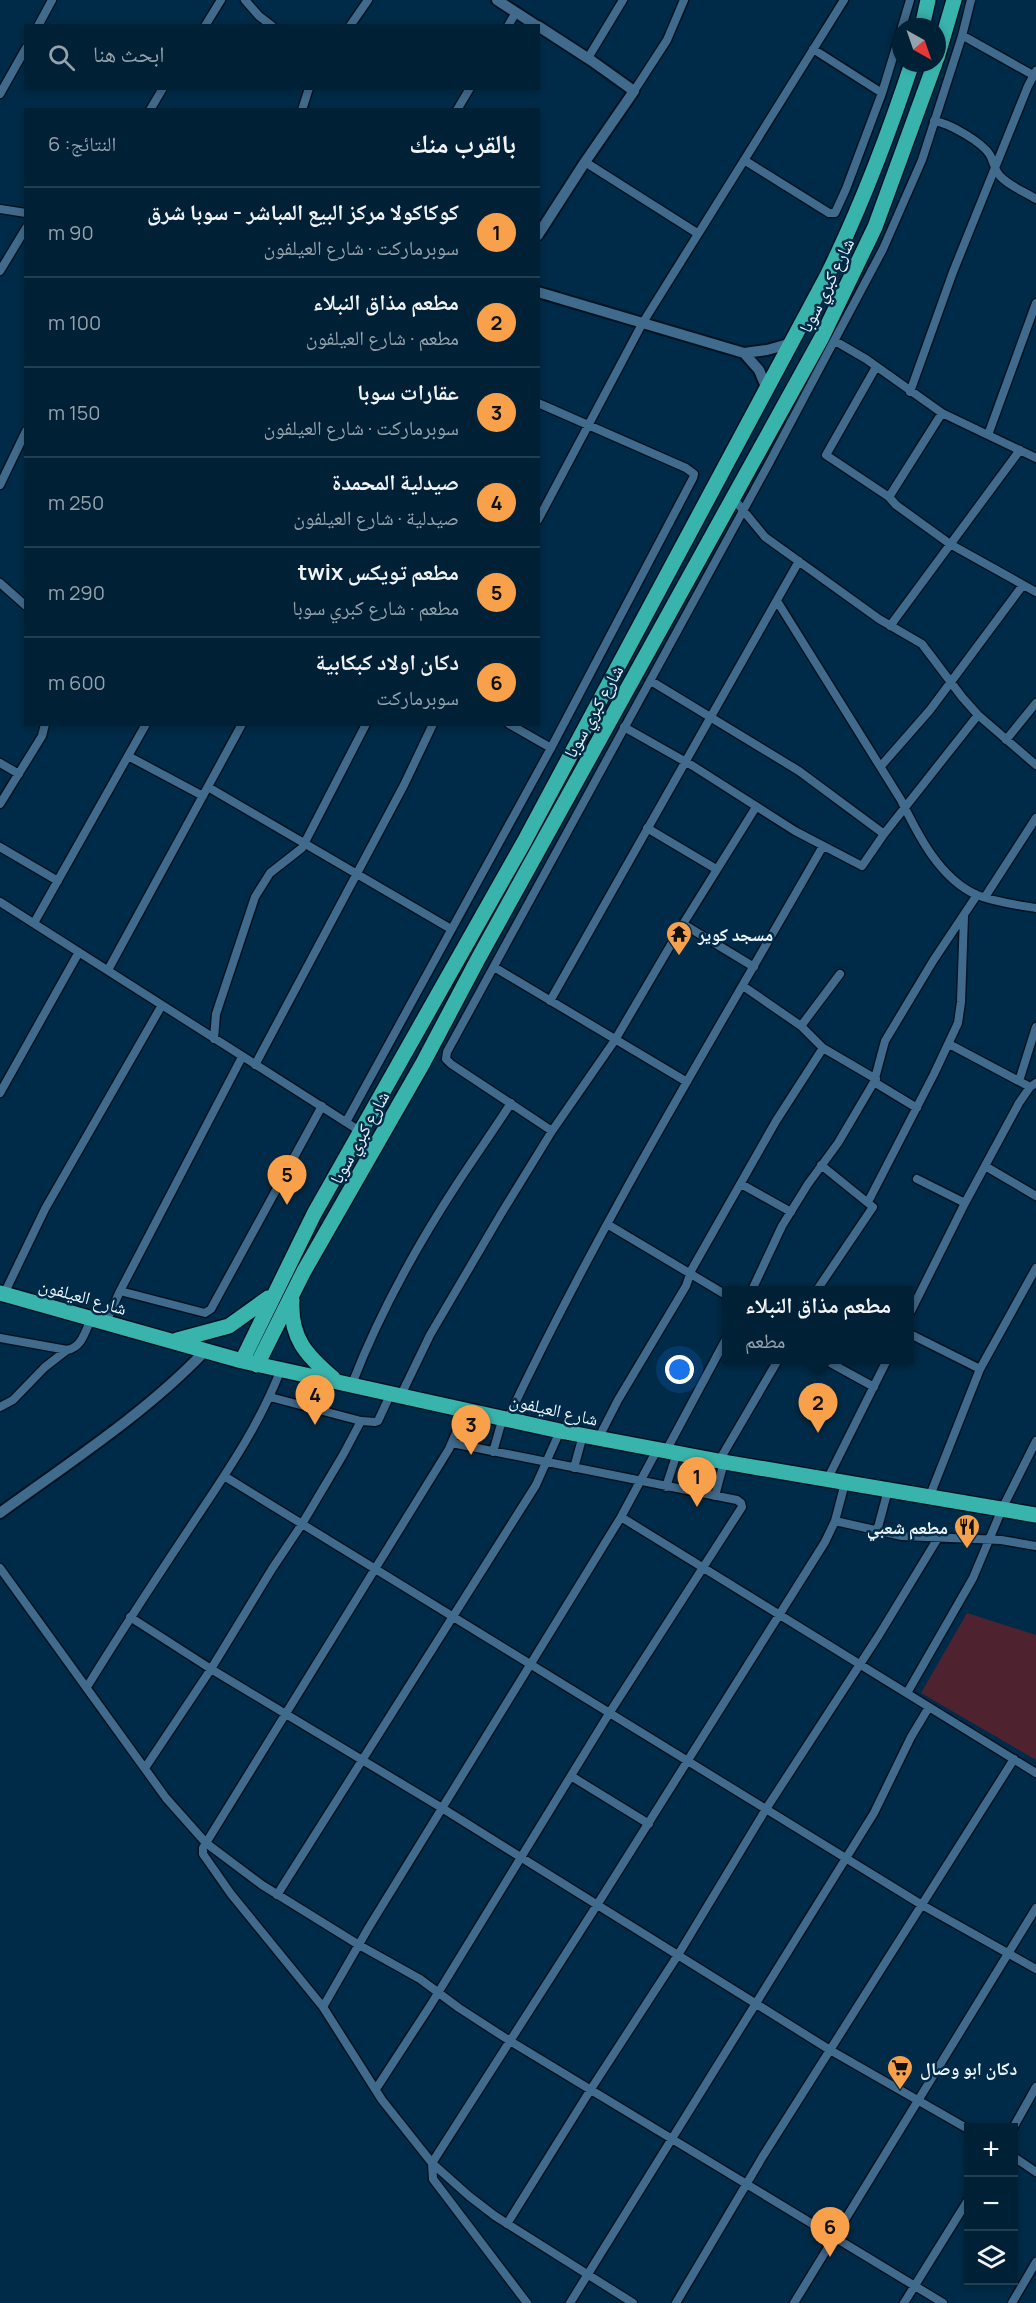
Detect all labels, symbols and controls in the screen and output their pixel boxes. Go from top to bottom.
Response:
north arrow [892,18,946,72]
search box [24,24,540,90]
text: ابحث هنا [93,39,164,69]
icon: search [45,41,78,74]
text: بالقرب منك [409,125,516,161]
text: النتائج: 6 [48,130,116,157]
text: كوكاكولا مركز البيع المباشر - سوبا شرق [147,197,459,227]
text: 90 m [48,219,94,246]
text: 1 [492,219,501,246]
text: سوبرماركت · شارع العيلفون [264,234,459,261]
street label: شارع كبري سوبا [793,234,862,338]
text: مطعم مذاق النبلاء [313,287,459,317]
text: 100 m [48,309,101,336]
text: 2 [491,309,502,336]
text: مطعم · شارع العيلفون [306,324,459,351]
text: عقارات سوبا [357,377,459,407]
text: 150 m [48,399,101,426]
text: 3 [491,399,502,426]
text: سوبرماركت · شارع العيلفون [264,414,459,441]
text: صيدلية المحمدة [332,467,459,497]
text: 250 m [48,489,104,516]
text: 4 [490,489,503,516]
text: صيدلية · شارع العيلفون [293,504,459,531]
text: مطعم تويكس twix [298,557,459,587]
text: 290 m [48,579,105,606]
text: 5 [491,579,502,606]
text: مطعم · شارع كبري سوبا [292,594,459,621]
text: دكان اولاد كبكابية [315,647,459,677]
street label: شارع كبري سوبا [558,660,631,763]
text: 600 m [48,669,106,696]
text: 6 [490,669,503,696]
text: سوبرماركت [376,684,459,711]
temple icon: مسجد كوير [664,919,694,957]
place label: مسجد كوير [697,922,773,946]
street label: شارع كبري سوبا [324,1086,397,1189]
pin: 5 [268,1156,306,1205]
street label: شارع العيلفون [36,1272,130,1320]
popup [722,1286,914,1364]
text: مطعم مذاق النبلاء [745,1290,891,1320]
text: مطعم [745,1327,785,1354]
your location [665,1355,694,1384]
pin: 4 [296,1376,334,1425]
pin: 2 [798,1384,838,1433]
street label: شارع العيلفون [507,1387,601,1431]
pin: 3 [452,1406,490,1455]
pin: 1 [678,1458,716,1507]
restaurant icon: مطعم شعبي [952,1512,982,1550]
place label: مطعم شعبي [867,1515,948,1542]
supermarket icon: دكان ابو وصال [885,2053,915,2091]
place label: دكان ابو وصال [920,2056,1018,2080]
map controls [964,2123,1018,2285]
button: + [964,2123,1018,2177]
button: − [964,2177,1018,2231]
pin: 6 [810,2208,850,2257]
button: layers [964,2231,1018,2285]

